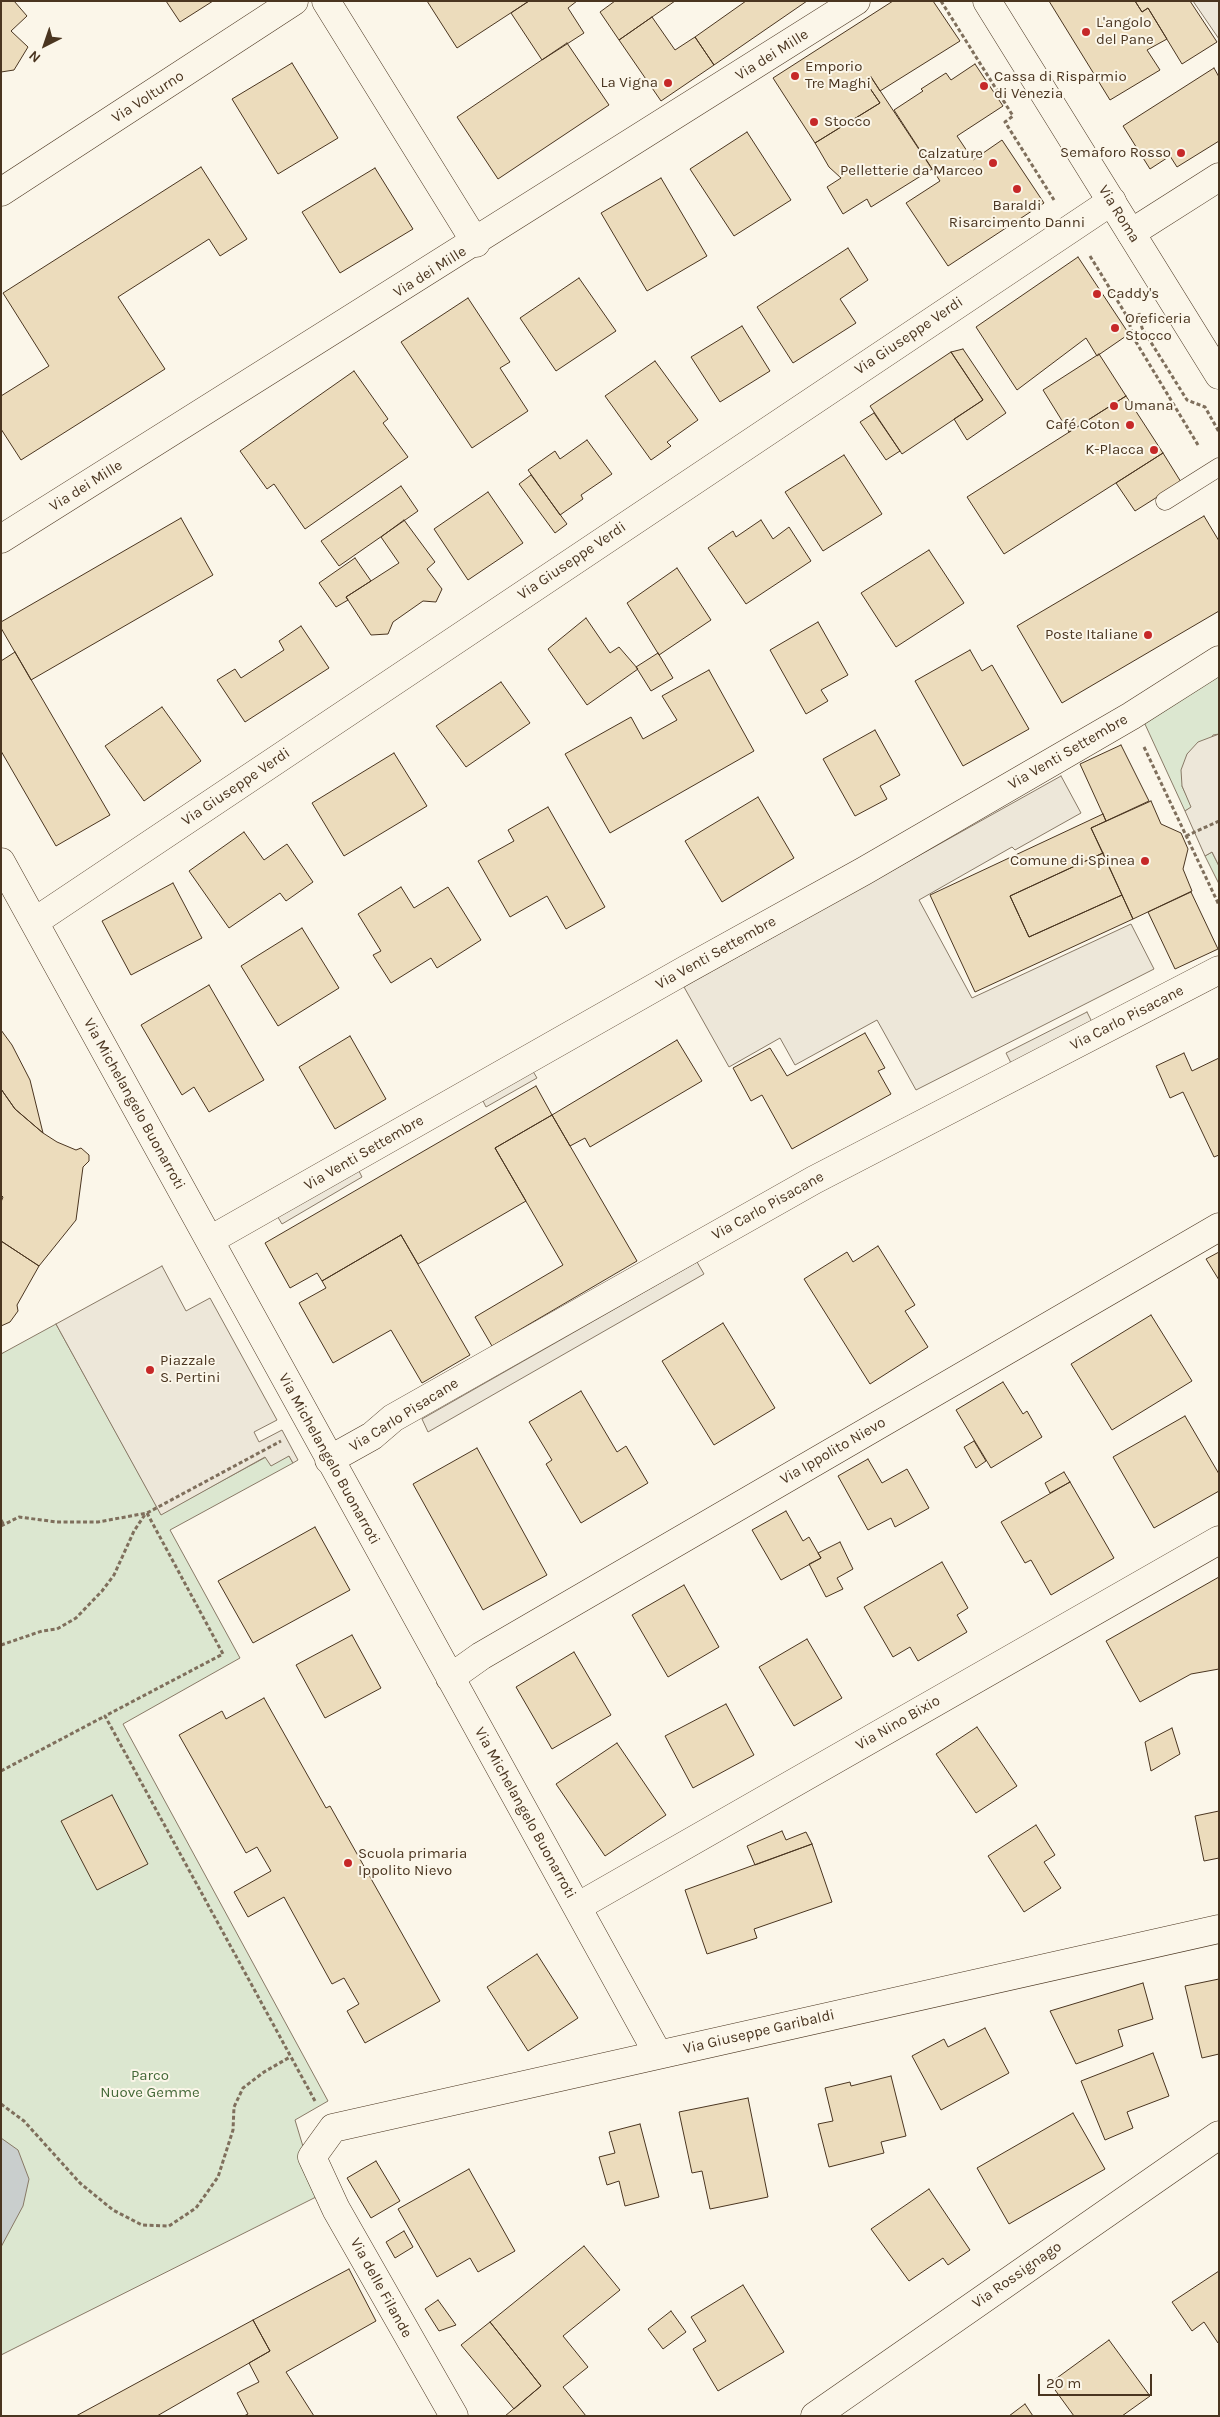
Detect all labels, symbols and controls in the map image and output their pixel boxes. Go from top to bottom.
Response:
place label: L'angolo del Pane [1096,14,1154,49]
north arrow [20,20,70,70]
street label: Via dei Mille [732,25,812,85]
marker: L'angolo del Pane [1080,26,1092,38]
text: N [25,47,44,66]
place label: Emporio Tre Maghi [805,58,871,93]
street label: Via Volturno [109,67,187,127]
place label: Cassa di Risparmio di Venezia [994,68,1127,103]
marker: Emporio Tre Maghi [789,70,801,82]
place label: La Vigna [600,74,658,92]
marker: La Vigna [662,77,674,89]
marker: Cassa di Risparmio di Venezia [978,80,990,92]
place label: Stocco [824,113,871,131]
marker: Stocco [808,116,820,128]
place label: Semaforo Rosso [1060,144,1171,162]
place label: Calzature Pelletterie da Marceo [840,145,983,180]
marker: Semaforo Rosso [1175,147,1187,159]
marker: Calzature Pelletterie da Marceo [987,157,999,169]
street label: Via Roma [1094,182,1144,246]
marker: Baraldi Risarcimento Danni [1011,183,1023,195]
place label: Baraldi Risarcimento Danni [949,197,1085,232]
street label: Via dei Mille [390,242,470,302]
place label: Caddy's [1107,285,1159,303]
marker: Caddy's [1091,288,1103,300]
street label: Via Giuseppe Verdi [851,293,967,379]
place label: Oreficeria Stocco [1125,310,1191,345]
marker: Oreficeria Stocco [1109,322,1121,334]
place label: Umana [1124,397,1173,415]
marker: Umana [1108,400,1120,412]
place label: Café Coton [1046,416,1120,434]
marker: Café Coton [1124,419,1136,431]
place label: K-Placca [1085,441,1144,459]
marker: K-Placca [1148,444,1160,456]
street label: Via dei Mille [46,456,126,516]
street label: Via Giuseppe Verdi [514,518,630,604]
place label: Poste Italiane [1045,626,1138,644]
marker: Poste Italiane [1142,629,1154,641]
street label: Via Venti Settembre [1005,710,1131,794]
street label: Via Giuseppe Verdi [178,744,294,830]
place label: Comune di Spinea [1010,852,1135,870]
marker: Comune di Spinea [1139,855,1151,867]
street label: Via Venti Settembre [653,912,779,994]
street label: Via Carlo Pisacane [1067,982,1187,1054]
street label: Via Michelangelo Buonarroti [79,1015,189,1193]
street label: Via Venti Settembre [301,1111,427,1195]
street label: Via Carlo Pisacane [709,1168,827,1244]
place label: Piazzale S. Pertini [160,1352,220,1387]
marker: Piazzale S. Pertini [144,1364,156,1376]
street label: Via Michelangelo Buonarroti [274,1370,384,1548]
street label: Via Carlo Pisacane [346,1374,462,1456]
street label: Via Ippolito Nievo [777,1413,889,1489]
street label: Via Nino Bixio [853,1692,943,1754]
street label: Via Michelangelo Buonarroti [470,1724,580,1902]
place label: Scuola primaria Ippolito Nievo [358,1845,467,1880]
marker: Scuola primaria Ippolito Nievo [342,1857,354,1869]
street label: Via Giuseppe Garibaldi [682,2006,836,2058]
park label: Parco Nuove Gemme [100,2067,200,2102]
street label: Via delle Filande [346,2235,416,2341]
street label: Via Rossignago [969,2238,1065,2312]
scale bar [1040,2364,1154,2396]
text: 20 m [1046,2374,1081,2392]

